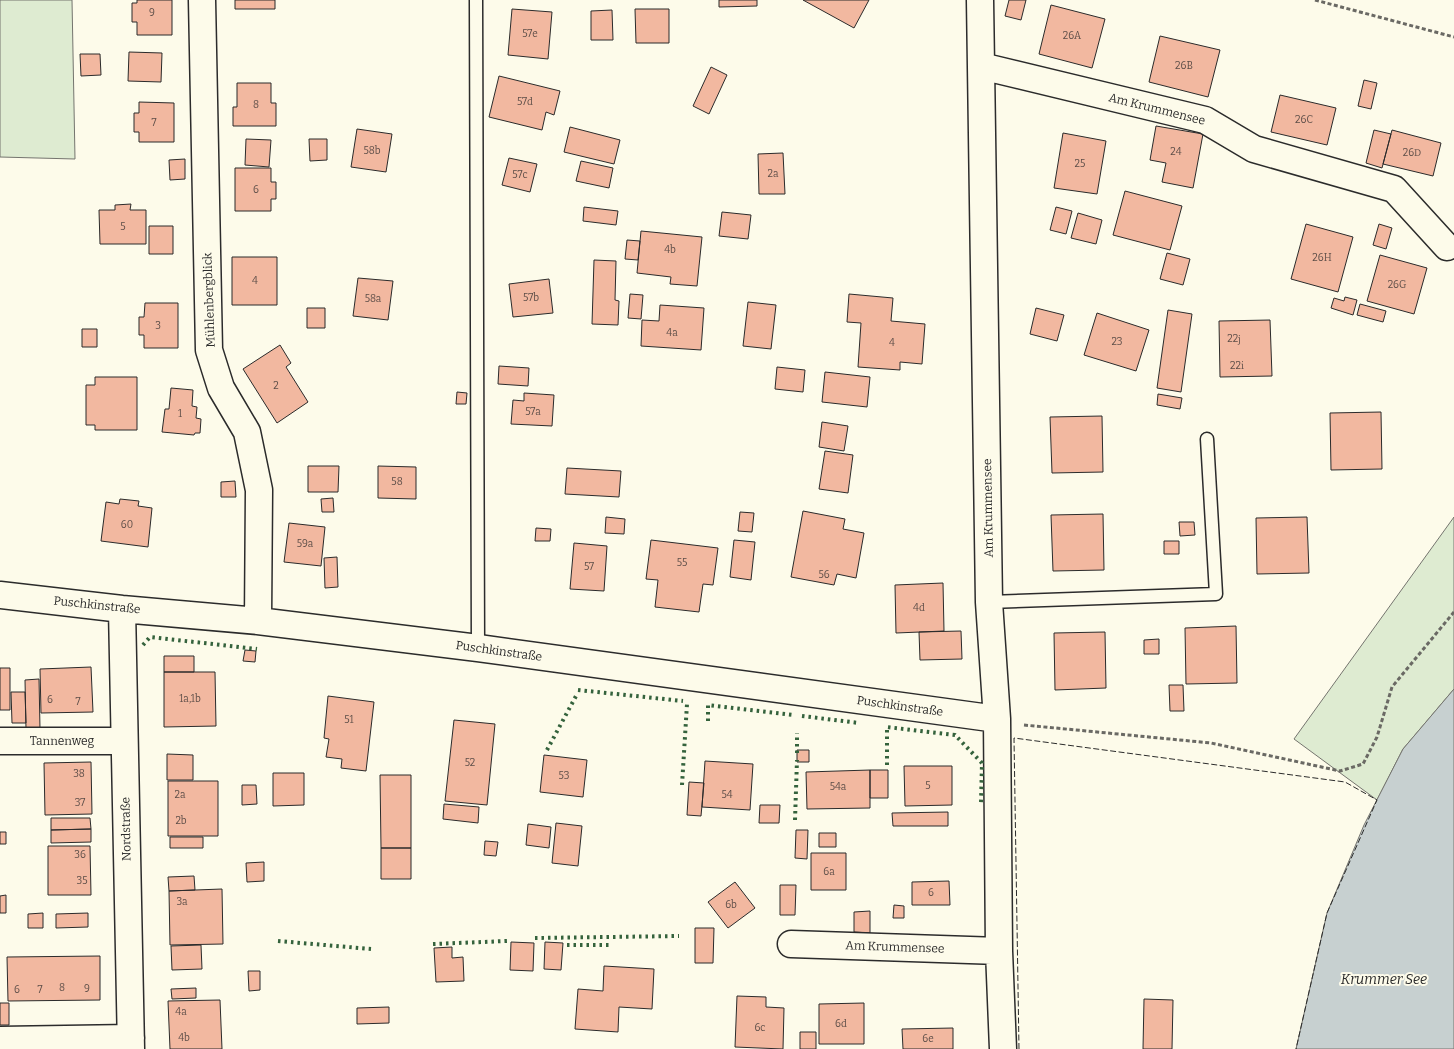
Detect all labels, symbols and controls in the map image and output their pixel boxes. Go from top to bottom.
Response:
house number: 9 [149,7,155,19]
house number: 57e [522,28,538,40]
house number: 26A [1063,30,1082,42]
house number: 26B [1175,60,1193,72]
street label: Am Krummensee [1107,90,1207,128]
house number: 57d [517,96,533,108]
house number: 8 [253,99,259,111]
house number: 26C [1295,114,1313,126]
house number: 7 [151,117,157,129]
house number: 58b [363,145,381,157]
house number: 24 [1170,146,1182,158]
house number: 26D [1403,147,1421,159]
house number: 25 [1075,158,1085,170]
house number: 2a [768,168,779,180]
house number: 57c [512,169,528,181]
house number: 6 [253,184,259,196]
house number: 5 [120,221,126,233]
house number: 4b [664,244,676,256]
street label: Mühlenbergblick [200,252,218,348]
house number: 26H [1312,252,1332,264]
house number: 4 [252,275,258,287]
house number: 26G [1388,279,1407,291]
house number: 57b [523,292,539,304]
house number: 58a [365,293,382,305]
house number: 3 [155,320,161,332]
house number: 4a [666,327,678,339]
house number: 22j [1227,333,1241,345]
house number: 23 [1111,336,1123,348]
house number: 4 [889,337,895,349]
house number: 22i [1230,360,1244,372]
house number: 2 [273,380,279,392]
house number: 57a [525,406,541,418]
house number: 1 [178,408,182,420]
street label: Am Krummensee [980,458,996,558]
house number: 58 [391,476,403,488]
house number: 60 [121,519,133,531]
house number: 59a [297,538,314,550]
house number: 55 [677,557,687,569]
house number: 57 [584,561,594,573]
house number: 56 [818,569,830,581]
street label: Puschkinstraße [53,593,141,617]
house number: 4d [913,602,925,614]
street label: Puschkinstraße [455,638,543,664]
house number: 1a,1b [179,693,201,705]
street label: Puschkinstraße [856,693,944,719]
house number: 6 [47,694,53,706]
house number: 7 [75,696,81,708]
house number: 51 [344,714,354,726]
street label: Tannenweg [30,734,95,748]
house number: 52 [465,757,475,769]
house number: 38 [73,768,85,780]
house number: 53 [559,770,570,782]
house number: 5 [925,780,931,792]
house number: 54a [830,781,847,793]
house number: 2a [175,789,186,801]
house number: 54 [721,789,733,801]
house number: 37 [75,797,85,809]
street label: Nordstraße [118,797,134,861]
house number: 2b [175,815,187,827]
house number: 36 [74,849,86,861]
house number: 6a [823,866,835,878]
house number: 35 [76,875,88,887]
house number: 6 [928,887,934,899]
house number: 3a [177,896,188,908]
house number: 6b [725,899,737,911]
street label: Am Krummensee [845,938,945,956]
water label: Krummer See [1341,971,1427,988]
house number: 8 [59,982,65,994]
house number: 9 [84,983,90,995]
house number: 6 [14,984,20,996]
house number: 7 [37,984,43,996]
house number: 4a [175,1006,187,1018]
house number: 6d [835,1018,847,1030]
house number: 6c [755,1022,766,1034]
house number: 4b [178,1032,190,1044]
house number: 6e [922,1033,934,1045]

